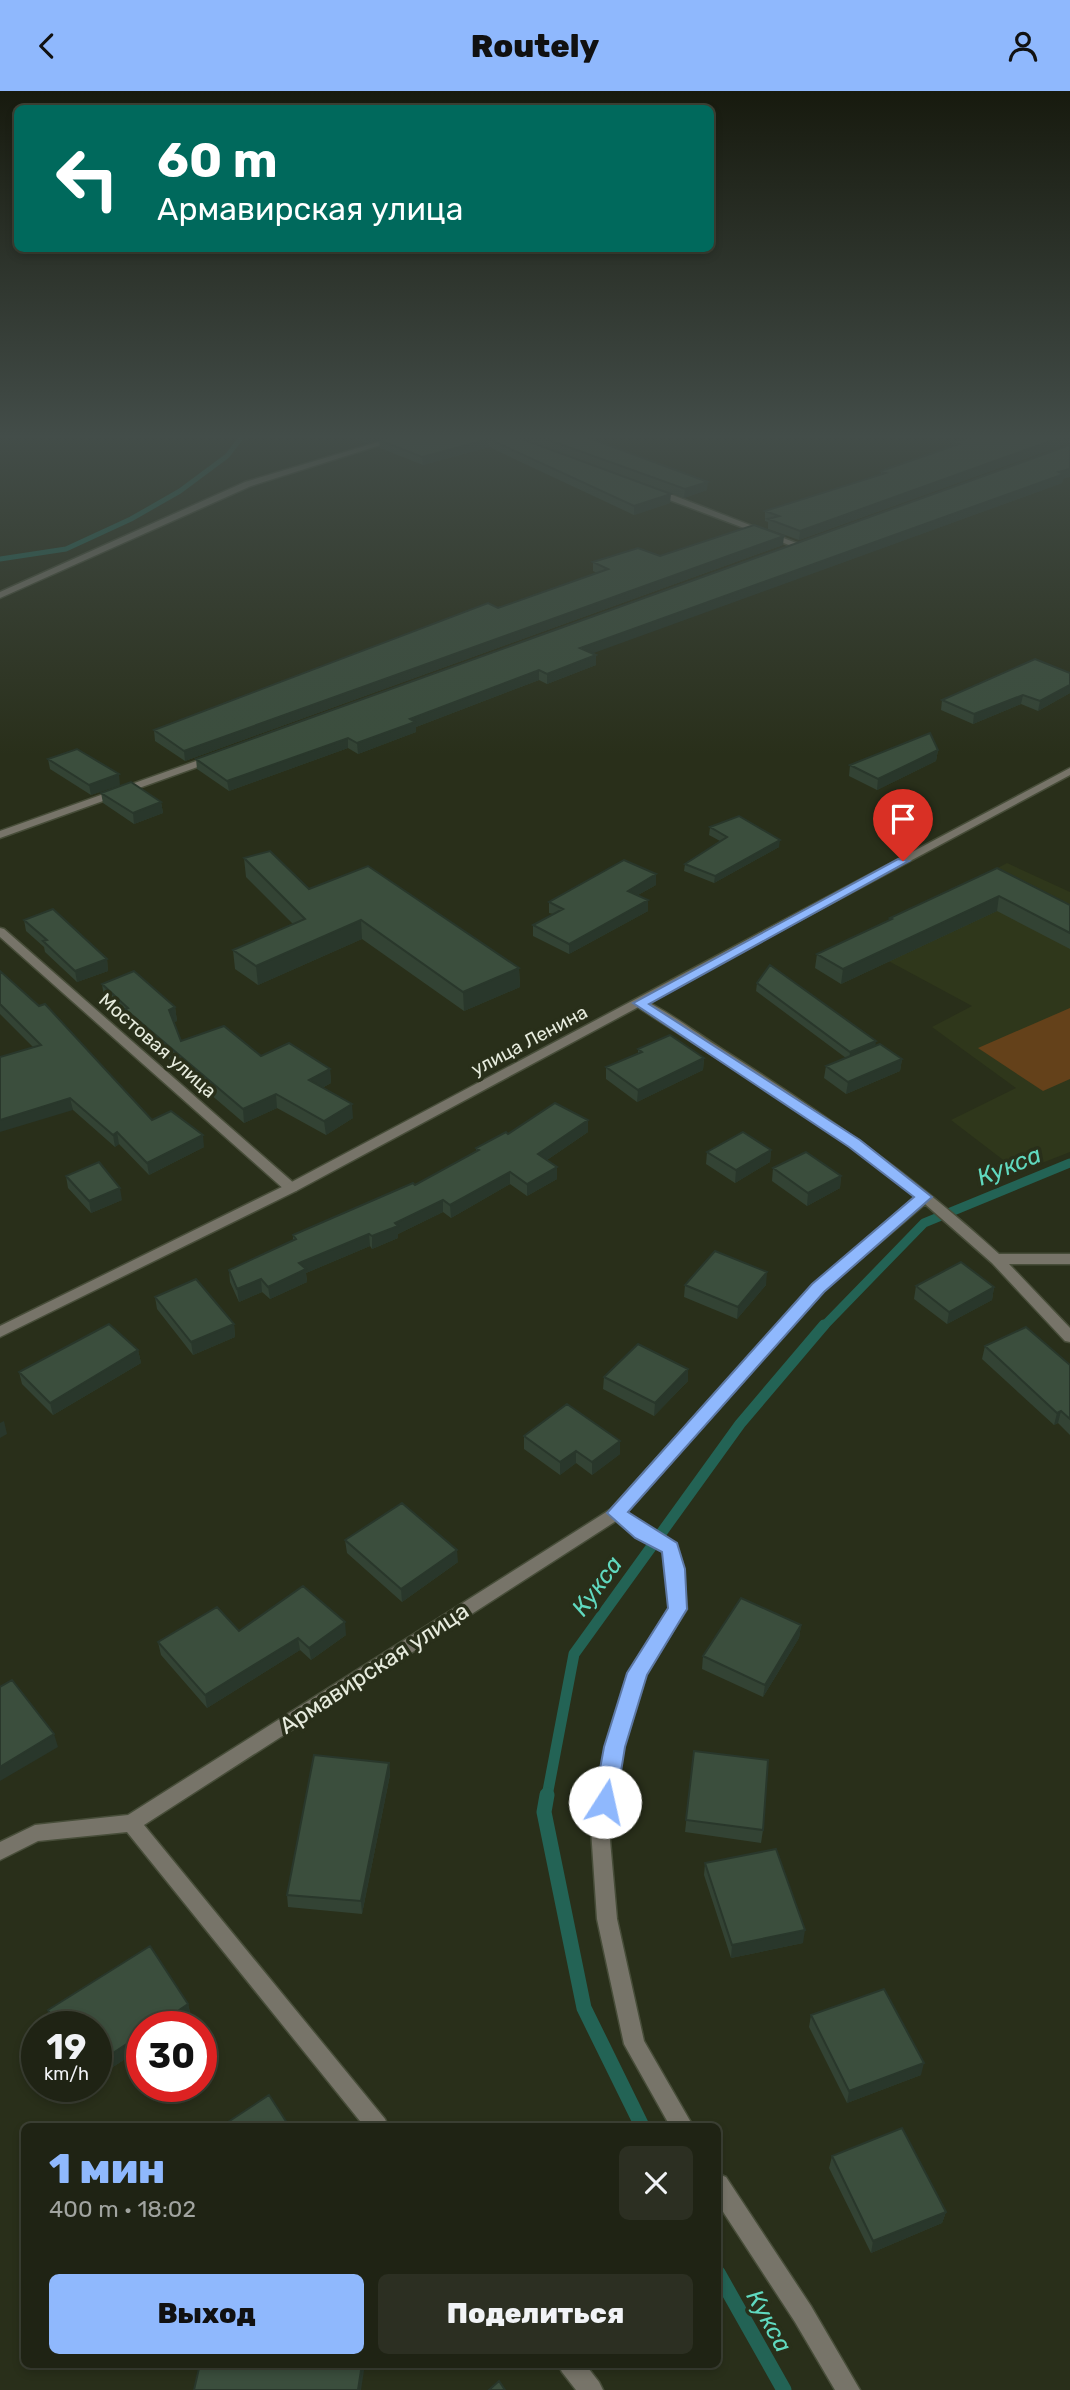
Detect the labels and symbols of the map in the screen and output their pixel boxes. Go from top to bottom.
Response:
pin [873,789,933,861]
street label: Мостовая улица [94,988,221,1103]
street label: улица Ленина [467,1000,591,1081]
water label: Кукса [973,1140,1045,1192]
water label: Кукса [566,1551,628,1621]
street label: Армавирская улица [274,1596,474,1740]
position arrow [568,1765,642,1839]
speed limit sign: 30 [126,2011,217,2102]
water label: Кукса [740,2285,798,2357]

